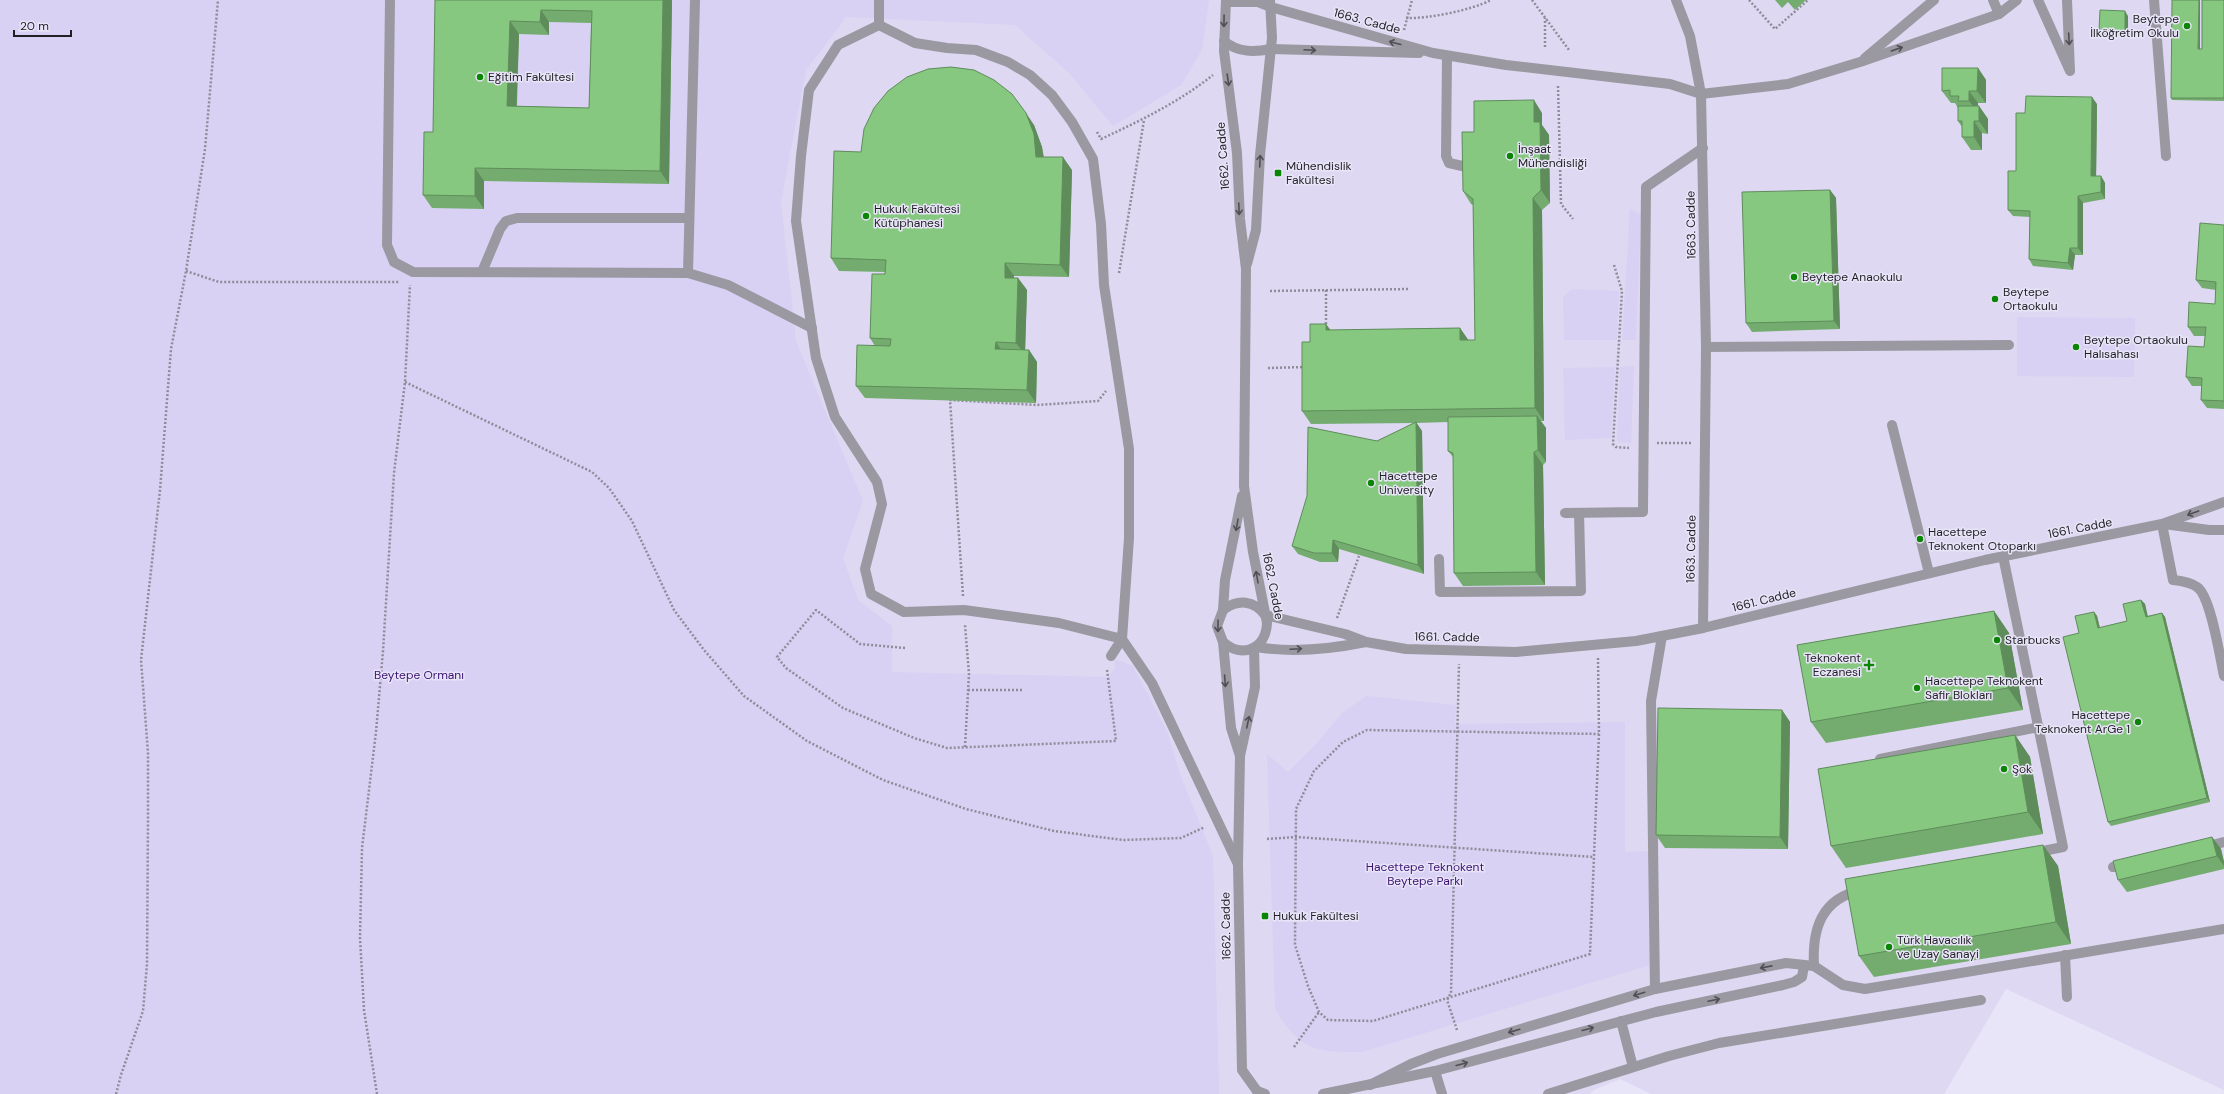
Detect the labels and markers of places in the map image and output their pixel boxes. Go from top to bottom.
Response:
place label: Beytepe İlköğretim Okulu [2090,11,2179,41]
marker: Beytepe İlköğretim Okulu [2182,21,2192,31]
place label: Eğitim Fakültesi [488,69,574,85]
marker: Eğitim Fakültesi [475,72,485,82]
place label: İnşaat Mühendisliği [1518,141,1587,171]
marker: İnşaat Mühendisliği [1505,151,1515,161]
place label: Mühendislik Fakültesi [1286,158,1352,188]
marker: Mühendislik Fakültesi [1273,168,1283,178]
place label: Hukuk Fakültesi Kütüphanesi [874,201,960,231]
marker: Hukuk Fakültesi Kütüphanesi [861,211,871,221]
place label: Beytepe Anaokulu [1802,269,1902,285]
marker: Beytepe Anaokulu [1789,272,1799,282]
place label: Beytepe Ortaokulu [2003,284,2058,314]
marker: Beytepe Ortaokulu [1990,294,2000,304]
place label: Beytepe Ortaokulu Halısahası [2084,332,2188,362]
marker: Beytepe Ortaokulu Halısahası [2071,342,2081,352]
place label: Hacettepe University [1379,468,1438,498]
marker: Hacettepe University [1366,478,1376,488]
place label: Hacettepe Teknokent Otoparkı [1928,524,2036,554]
marker: Hacettepe Teknokent Otoparkı [1915,534,1925,544]
place label: Starbucks [2005,632,2061,648]
marker: Starbucks [1992,635,2002,645]
place label: Teknokent Eczanesi [1804,650,1861,680]
marker: Teknokent Eczanesi [1864,660,1874,670]
place label: Hacettepe Teknokent Safir Blokları [1925,673,2044,703]
marker: Hacettepe Teknokent Safir Blokları [1912,683,1922,693]
place label: Hacettepe Teknokent ArGe 1 [2035,707,2130,737]
marker: Hacettepe Teknokent ArGe 1 [2133,717,2143,727]
place label: Şok [2012,761,2032,777]
marker: Şok [1999,764,2009,774]
place label: Hukuk Fakültesi [1273,908,1359,924]
marker: Hukuk Fakültesi [1260,911,1270,921]
place label: Türk Havacılık ve Uzay Sanayi [1897,932,1979,962]
marker: Türk Havacılık ve Uzay Sanayi [1884,942,1894,952]

